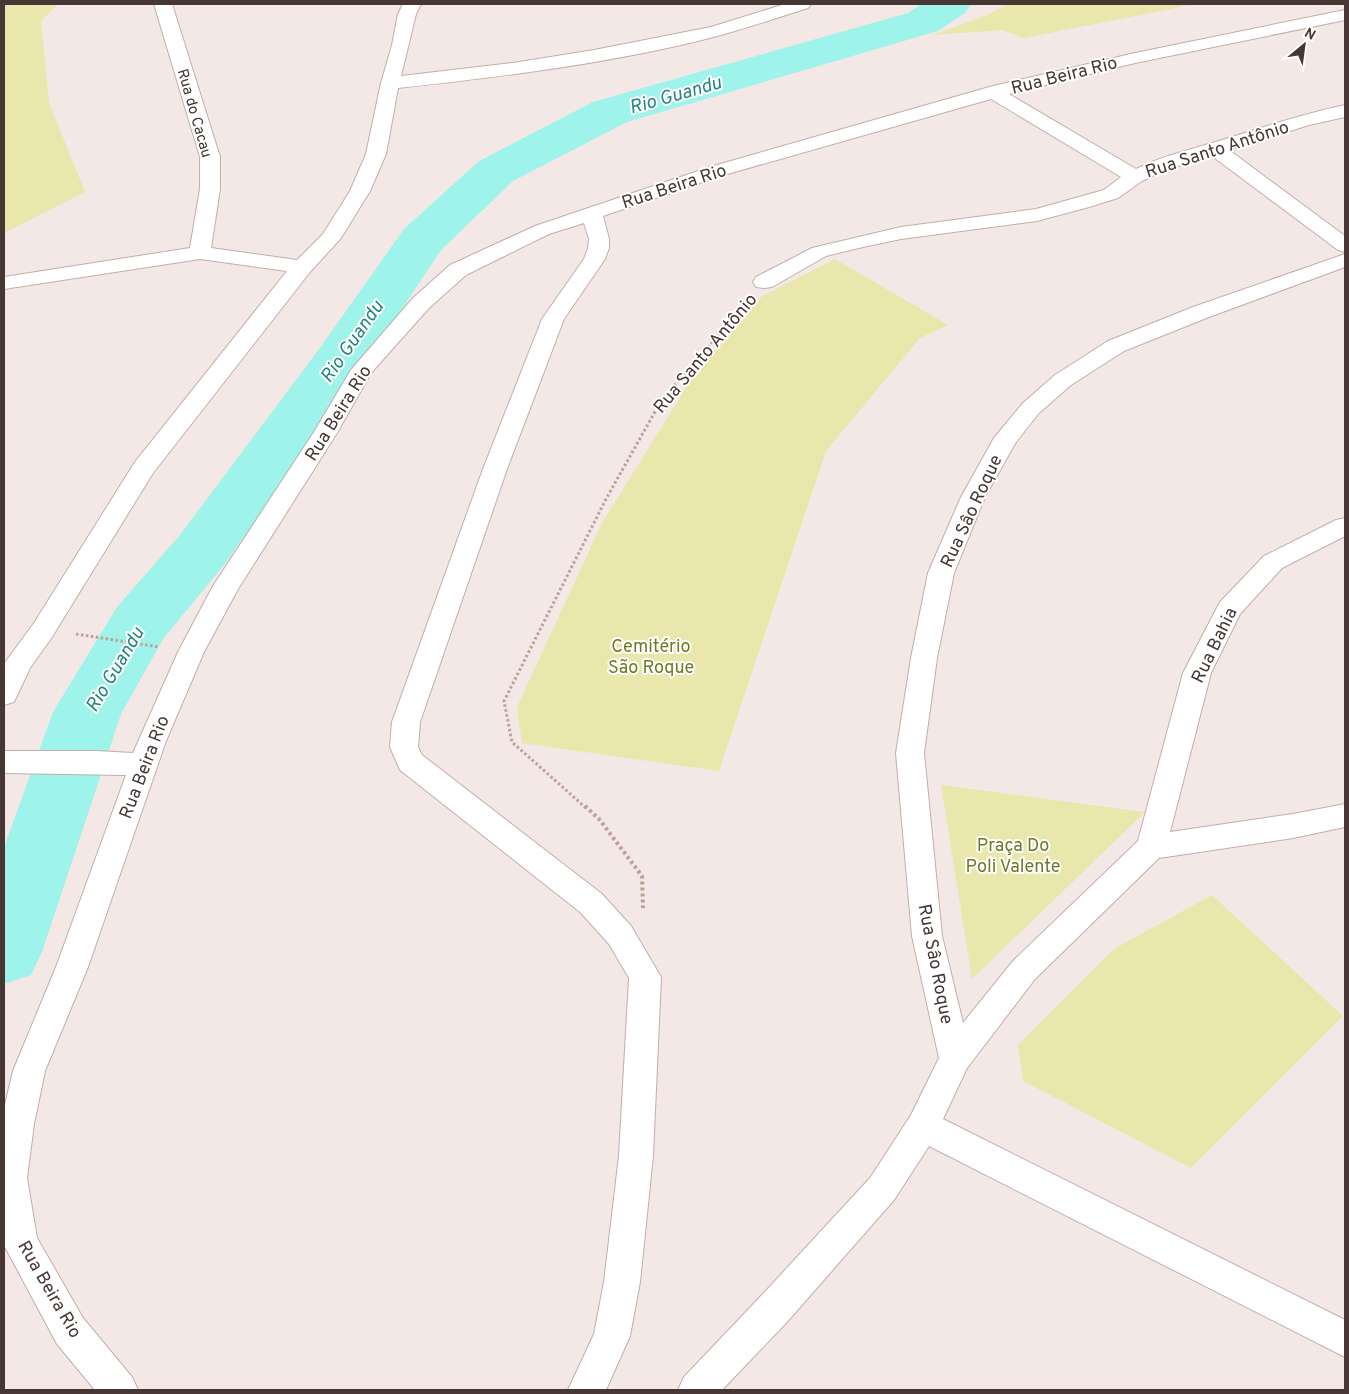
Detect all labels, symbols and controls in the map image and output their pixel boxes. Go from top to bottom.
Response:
north arrow [1279,20,1329,70]
text: N [1301,25,1318,45]
street label: Rua Beira Rio [1009,52,1120,101]
street label: Rua do Cacau [172,67,215,160]
water label: Rio Guandu [627,71,725,121]
street label: Rua Santo Antônio [1143,116,1292,185]
street label: Rua Beira Rio [619,160,730,215]
street label: Rua Santo Antônio [649,289,763,419]
water label: Rio Guandu [316,296,390,388]
street label: Rua Beira Rio [301,362,378,466]
street label: Rua Sâo Roque [936,452,1009,572]
street label: Rua Bahia [1187,604,1243,687]
water label: Rio Guandu [81,623,151,717]
park label: Cemitério São Roque [608,636,694,680]
street label: Rua Beira Rio [115,713,176,822]
park label: Praça Do Poli Valente [966,835,1060,879]
street label: Rua Sâo Roque [912,902,957,1026]
street label: Rua Beira Rio [12,1237,86,1343]

